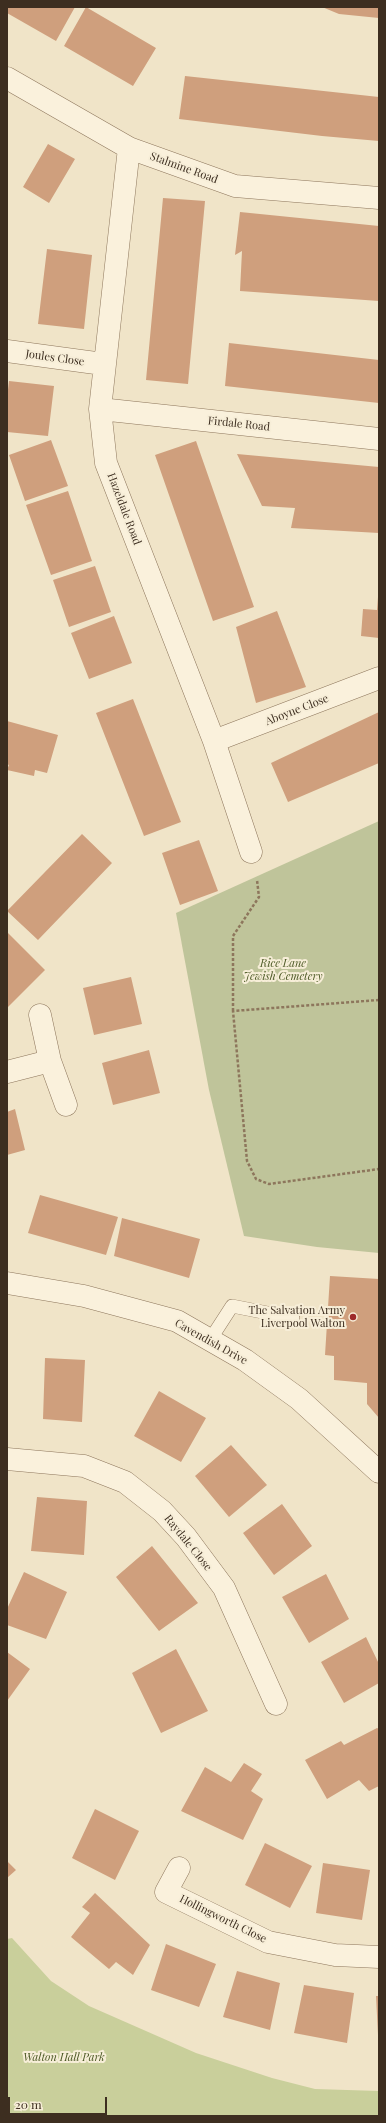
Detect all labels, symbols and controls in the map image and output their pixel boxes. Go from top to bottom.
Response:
street label: Stalmine Road [148,150,220,186]
street label: Joules Close [25,347,85,369]
street label: Firdale Road [207,414,271,434]
street label: Hazeldale Road [104,471,144,547]
street label: Aboyne Close [264,692,330,728]
park label: Rice Lane Jewish Cemetery [244,957,322,983]
place label: The Salvation Army Liverpool Walton [249,1304,345,1330]
marker: The Salvation Army Liverpool Walton [348,1312,358,1322]
street label: Cavendish Drive [172,1317,250,1367]
street label: Raydale Close [161,1512,215,1574]
street label: Hollingworth Close [177,1892,269,1946]
park label: Walton Hall Park [23,2051,105,2065]
scale bar [10,2089,109,2115]
text: 20 m [15,2096,42,2112]

